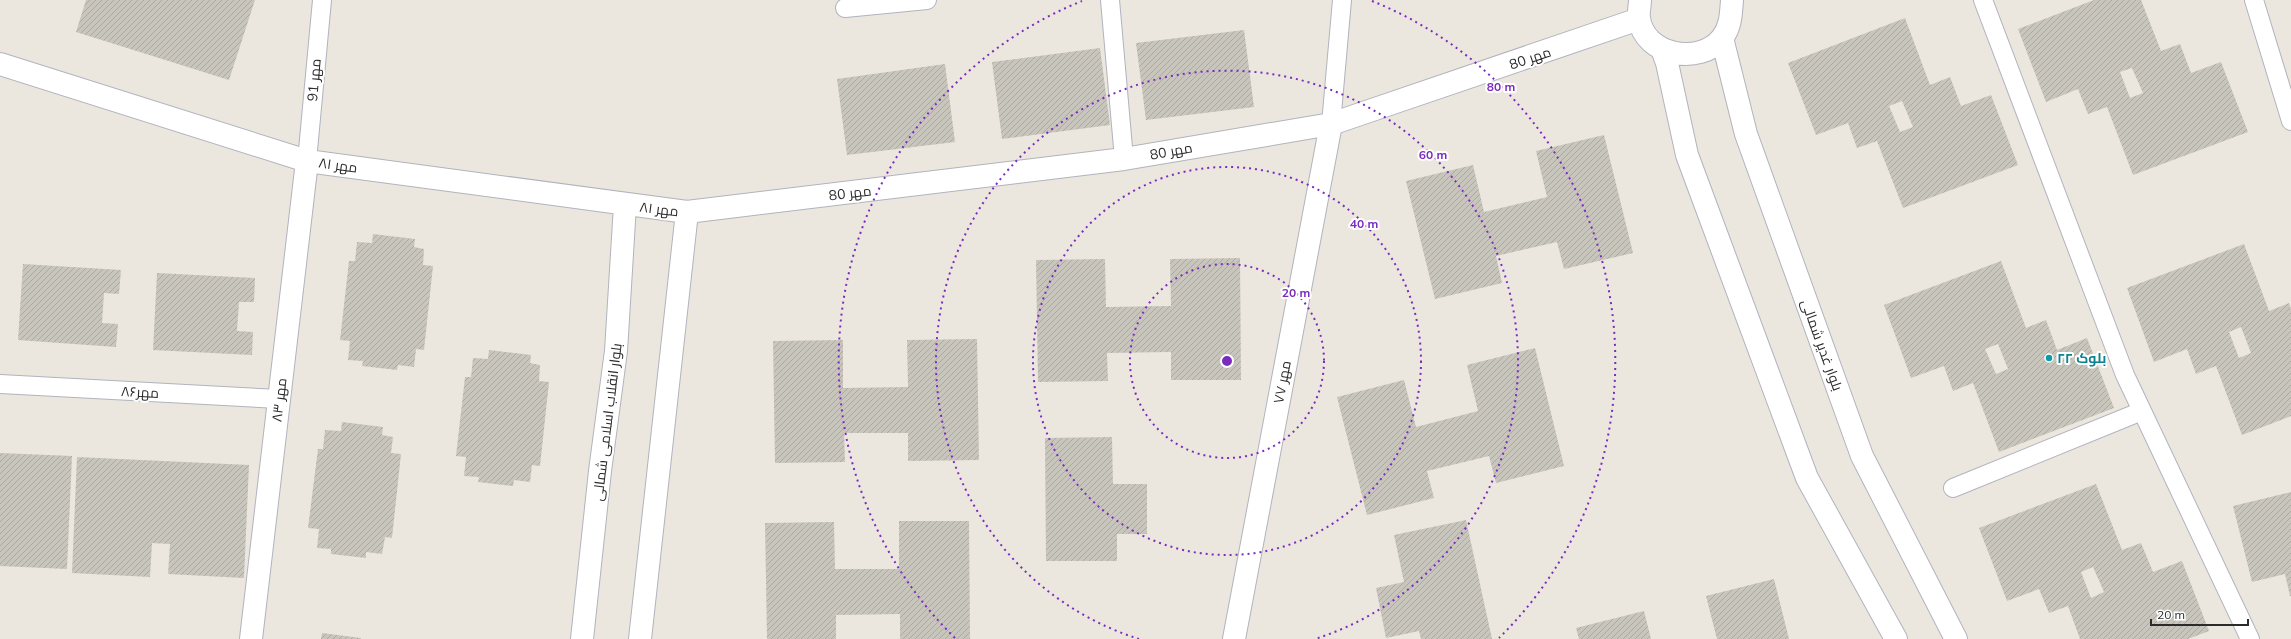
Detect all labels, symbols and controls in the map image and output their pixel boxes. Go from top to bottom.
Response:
street label: مهر 80 [1507,43,1553,73]
street label: مهر 91 [303,58,325,102]
text: 80 m [1487,79,1515,94]
street label: مهر 80 [1148,138,1194,164]
text: 60 m [1419,147,1447,162]
street label: مهر ۸۱ [317,153,359,177]
street label: مهر 80 [828,181,872,205]
street label: مهر ۸۱ [638,198,680,220]
text: 40 m [1350,216,1378,231]
text: 20 m [1282,285,1310,300]
street label: بلوار غدیر شمالی [1797,297,1847,393]
street label: بلوار انقلاب اسلامی شمالی [588,342,626,502]
place label: بلوک ۲۲ [2057,349,2106,367]
marker: بلوک ۲۲ [2044,353,2054,363]
centre of rings [1220,354,1234,368]
street label: مهر ۷۷ [1269,359,1295,405]
street label: مهر ۸۳ [267,377,291,423]
street label: مهر۸۶ [121,382,159,402]
scale bar [2151,601,2248,627]
text: 20 m [2157,607,2185,622]

